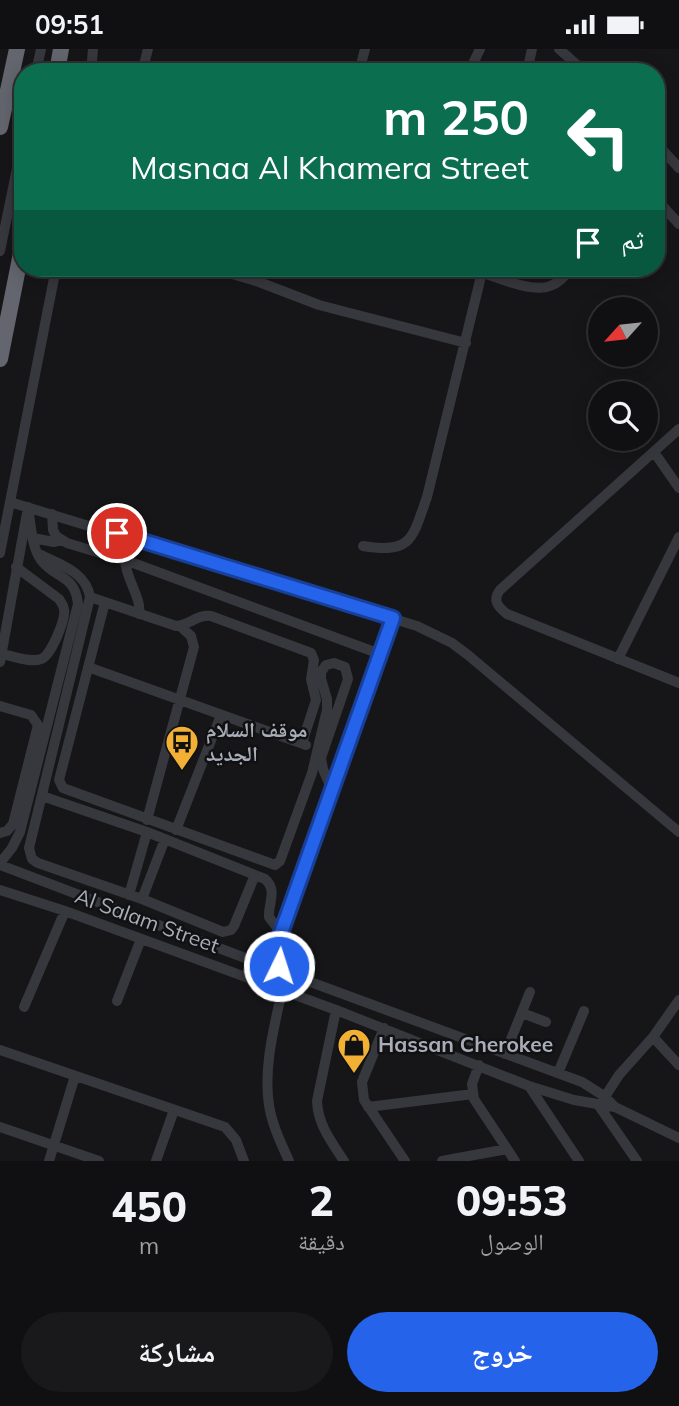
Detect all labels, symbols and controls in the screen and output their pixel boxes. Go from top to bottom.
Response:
text: 09:51 [35,8,104,41]
text: 250 m [383,86,529,147]
icon: left [553,91,644,182]
text: Masnaa Al Khamera Street [130,147,529,187]
text: ثم [621,223,644,256]
icon: arrive [569,224,607,262]
north arrow [588,297,658,367]
map controls [588,297,658,451]
button: search [588,381,658,451]
pin [87,503,147,563]
icon: arrive [98,514,136,552]
place label: موقف السلام الجديد [206,716,307,766]
bus stop icon: موقف السلام الجديد [163,723,201,772]
street label: Al Salam Street [72,882,223,958]
position arrow [242,929,316,1003]
shop icon: Hassan Cherokee [335,1026,373,1075]
place label: Hassan Cherokee [378,1031,553,1057]
text: 2 [309,1174,334,1227]
text: 09:53 [456,1174,568,1227]
text: 450 [111,1180,187,1233]
text: دقيقة [298,1227,345,1256]
text: الوصول [480,1227,544,1256]
text: m [139,1231,159,1260]
button: مشاركة [21,1312,333,1392]
button: خروج [347,1312,658,1392]

